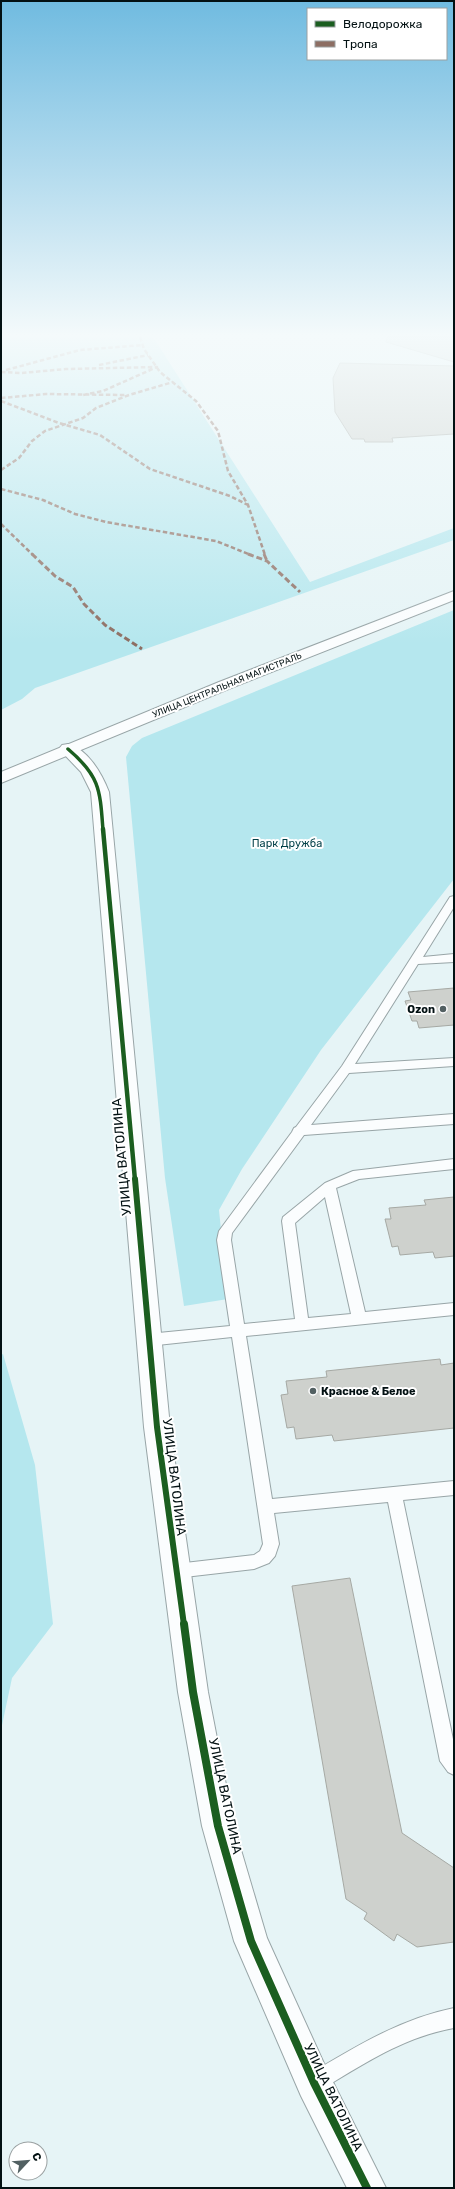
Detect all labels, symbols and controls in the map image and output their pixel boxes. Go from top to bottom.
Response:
legend [307,8,447,60]
text: Велодорожка [343,17,422,31]
text: Тропа [343,37,378,51]
street label: УЛИЦА ЦЕНТРАЛЬНАЯ МАГИСТРАЛЬ [151,650,304,720]
park label: Парк Дружба [252,837,322,850]
place label: Ozon [407,1003,435,1016]
marker: Ozon [438,1004,448,1014]
street label: УЛИЦА ВАТОЛИНА [109,1097,134,1216]
place label: Красное & Белое [321,1385,416,1398]
marker: Красное & Белое [308,1386,318,1396]
street label: УЛИЦА ВАТОЛИНА [160,1418,189,1537]
street label: УЛИЦА ВАТОЛИНА [206,1737,245,1856]
street label: УЛИЦА ВАТОЛИНА [301,2041,366,2154]
north arrow [8,2141,48,2181]
text: С [29,2151,44,2163]

